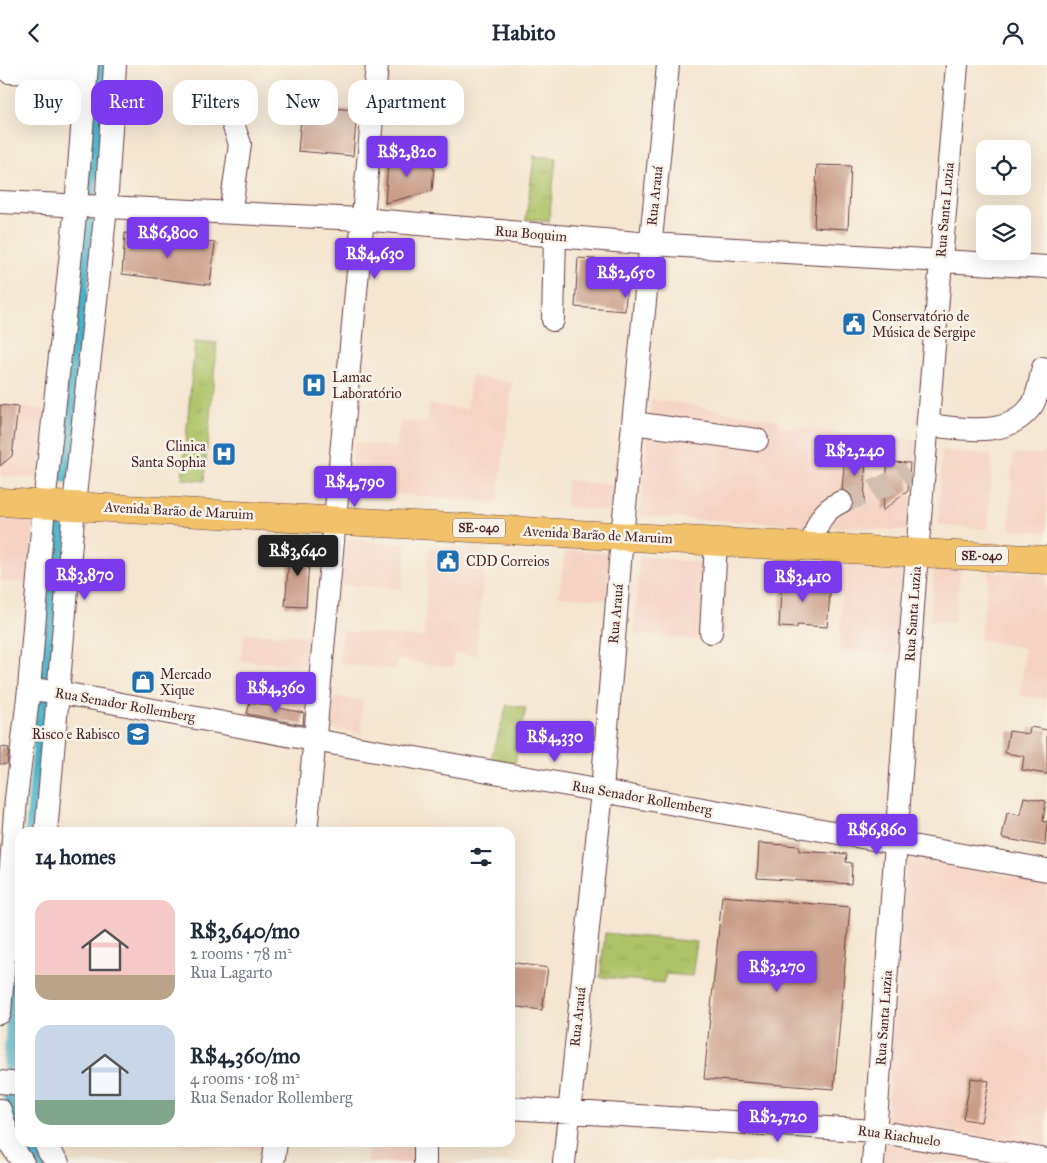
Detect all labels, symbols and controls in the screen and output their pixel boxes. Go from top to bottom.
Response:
icon: back [20,19,48,47]
text: Habito [492,19,555,46]
icon: person [999,19,1027,47]
chip: Buy [15,80,81,125]
chip: Rent [91,80,163,125]
chip: Filters [173,80,258,125]
chip: New [268,80,338,125]
chip: Apartment [348,80,464,125]
pin: R$2,820 [361,135,453,178]
map controls [976,140,1031,260]
button: locate [976,140,1031,195]
text: R$2,820 [378,142,436,161]
street label: Rua Santa Luzia [932,162,958,258]
street label: Rua Arauá [643,165,667,227]
button: layers [976,205,1031,260]
pin: R$6,800 [122,217,214,259]
street label: Rua Boquim [494,222,568,247]
text: R$6,800 [138,223,198,242]
pin: R$4,630 [329,237,421,280]
text: R$4,630 [346,244,404,263]
pin: R$2,650 [580,257,672,299]
text: R$2,650 [597,263,655,282]
place label: Conservatório de Música de Sergipe [872,308,976,341]
public building icon: Conservatório de Música de Sergipe [841,311,867,337]
place label: Lamac Laboratório [332,369,402,402]
hospital icon: Lamac Laboratório [301,372,327,398]
pin: R$2,240 [809,435,901,477]
place label: Clinica Santa Sophia [131,438,206,471]
hospital icon: Clinica Santa Sophia [211,441,237,467]
text: R$2,240 [825,441,885,460]
pin: R$4,790 [309,465,401,508]
text: R$4,790 [325,472,385,491]
street label: Avenida Barão de Maruim [103,499,254,523]
road number: SE-040 [453,518,505,537]
street label: Avenida Barão de Maruim [522,523,673,547]
pin: R$3,640 [252,535,344,577]
text: R$3,640 [269,541,327,560]
road number: SE-040 [956,547,1008,566]
public building icon: CDD Correios [435,548,461,574]
place label: CDD Correios [466,553,549,570]
pin: R$3,870 [39,559,131,601]
pin: R$3,410 [757,561,849,603]
text: R$3,870 [56,565,114,584]
street label: Rua Santa Luzia [901,566,925,662]
text: R$3,410 [775,567,831,586]
street label: Rua Arauá [605,583,627,645]
place label: Mercado Xique [160,666,211,700]
shop icon: Mercado Xique [130,669,156,695]
pin: R$4,360 [230,671,322,714]
text: R$4,360 [247,678,305,697]
street label: Rua Senador Rollemberg [54,684,197,726]
school or university icon: Risco e Rabisco [125,721,151,747]
pin: R$4,330 [509,721,601,763]
place label: Risco e Rabisco [32,726,120,743]
text: R$4,330 [527,727,583,746]
street label: Rua Senador Rollemberg [571,777,714,819]
pin: R$6,860 [831,813,923,856]
text: R$6,860 [847,820,907,839]
icon: filters [467,843,495,871]
text: 14 homes [35,844,116,870]
text: R$3,640/mo [190,918,300,944]
icon: home [75,920,135,980]
text: 2 rooms · 78 m² [190,944,292,963]
pin: R$3,270 [731,951,823,993]
text: R$3,270 [749,957,805,976]
text: Rua Lagarto [190,963,273,982]
street label: Rua Santa Luzia [872,970,896,1066]
street label: Rua Arauá [566,986,590,1048]
text: R$4,360/mo [190,1043,300,1069]
icon: home [75,1045,135,1105]
text: 4 rooms · 108 m² [190,1069,300,1088]
text: Rua Senador Rollemberg [190,1088,353,1107]
pin: R$2,720 [732,1101,824,1143]
text: R$2,720 [749,1107,807,1126]
street label: Rua Riachuelo [856,1122,942,1150]

